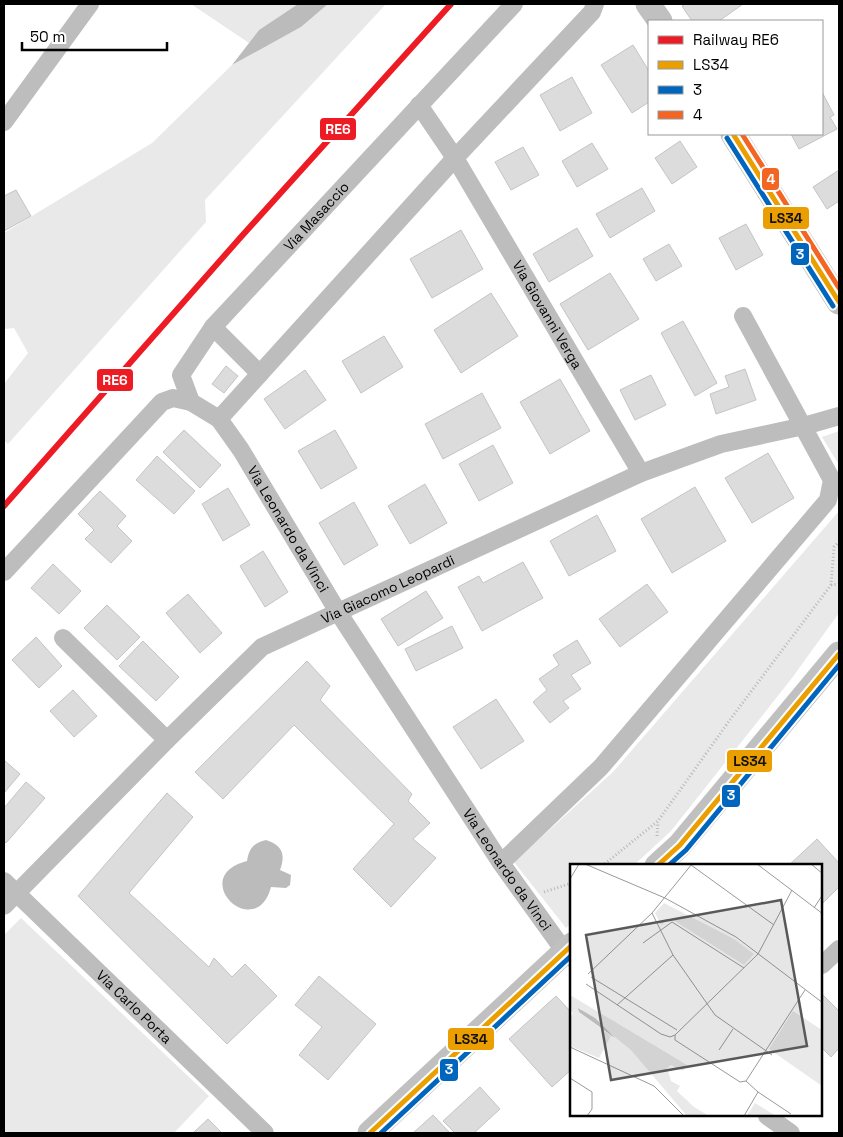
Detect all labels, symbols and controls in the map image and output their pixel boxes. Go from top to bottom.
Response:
scale bar [22,20,168,52]
legend [648,20,823,135]
text: 50 m [30,27,65,46]
text: Railway RE6 [693,30,779,49]
text: LS34 [693,55,729,74]
text: 3 [693,80,702,99]
text: 4 [693,105,702,124]
line badge: RE6 [319,117,357,141]
text: RE6 [325,120,351,138]
line badge: 4 [761,167,780,191]
text: 4 [767,170,776,188]
street label: Via Masaccio [280,178,353,254]
line badge: LS34 [762,206,810,230]
text: LS34 [769,209,803,227]
line badge: 3 [790,242,810,266]
text: 3 [796,245,804,263]
street label: Via Giovanni Verga [509,257,586,372]
line badge: RE6 [96,368,134,392]
text: RE6 [102,371,128,389]
street label: Via Leonardo da Vinci [243,462,333,595]
street label: Via Giacomo Leopardi [318,551,457,628]
line badge: LS34 [726,749,773,773]
text: LS34 [733,752,767,770]
line badge: 3 [721,784,741,808]
text: 3 [727,786,735,804]
street label: Via Leonardo da Vinci [459,805,556,934]
inset map [570,864,823,1117]
street label: Via Carlo Porta [93,966,176,1047]
line badge: LS34 [447,1027,495,1051]
text: LS34 [454,1030,488,1048]
line badge: 3 [439,1058,459,1082]
text: 3 [445,1060,453,1078]

